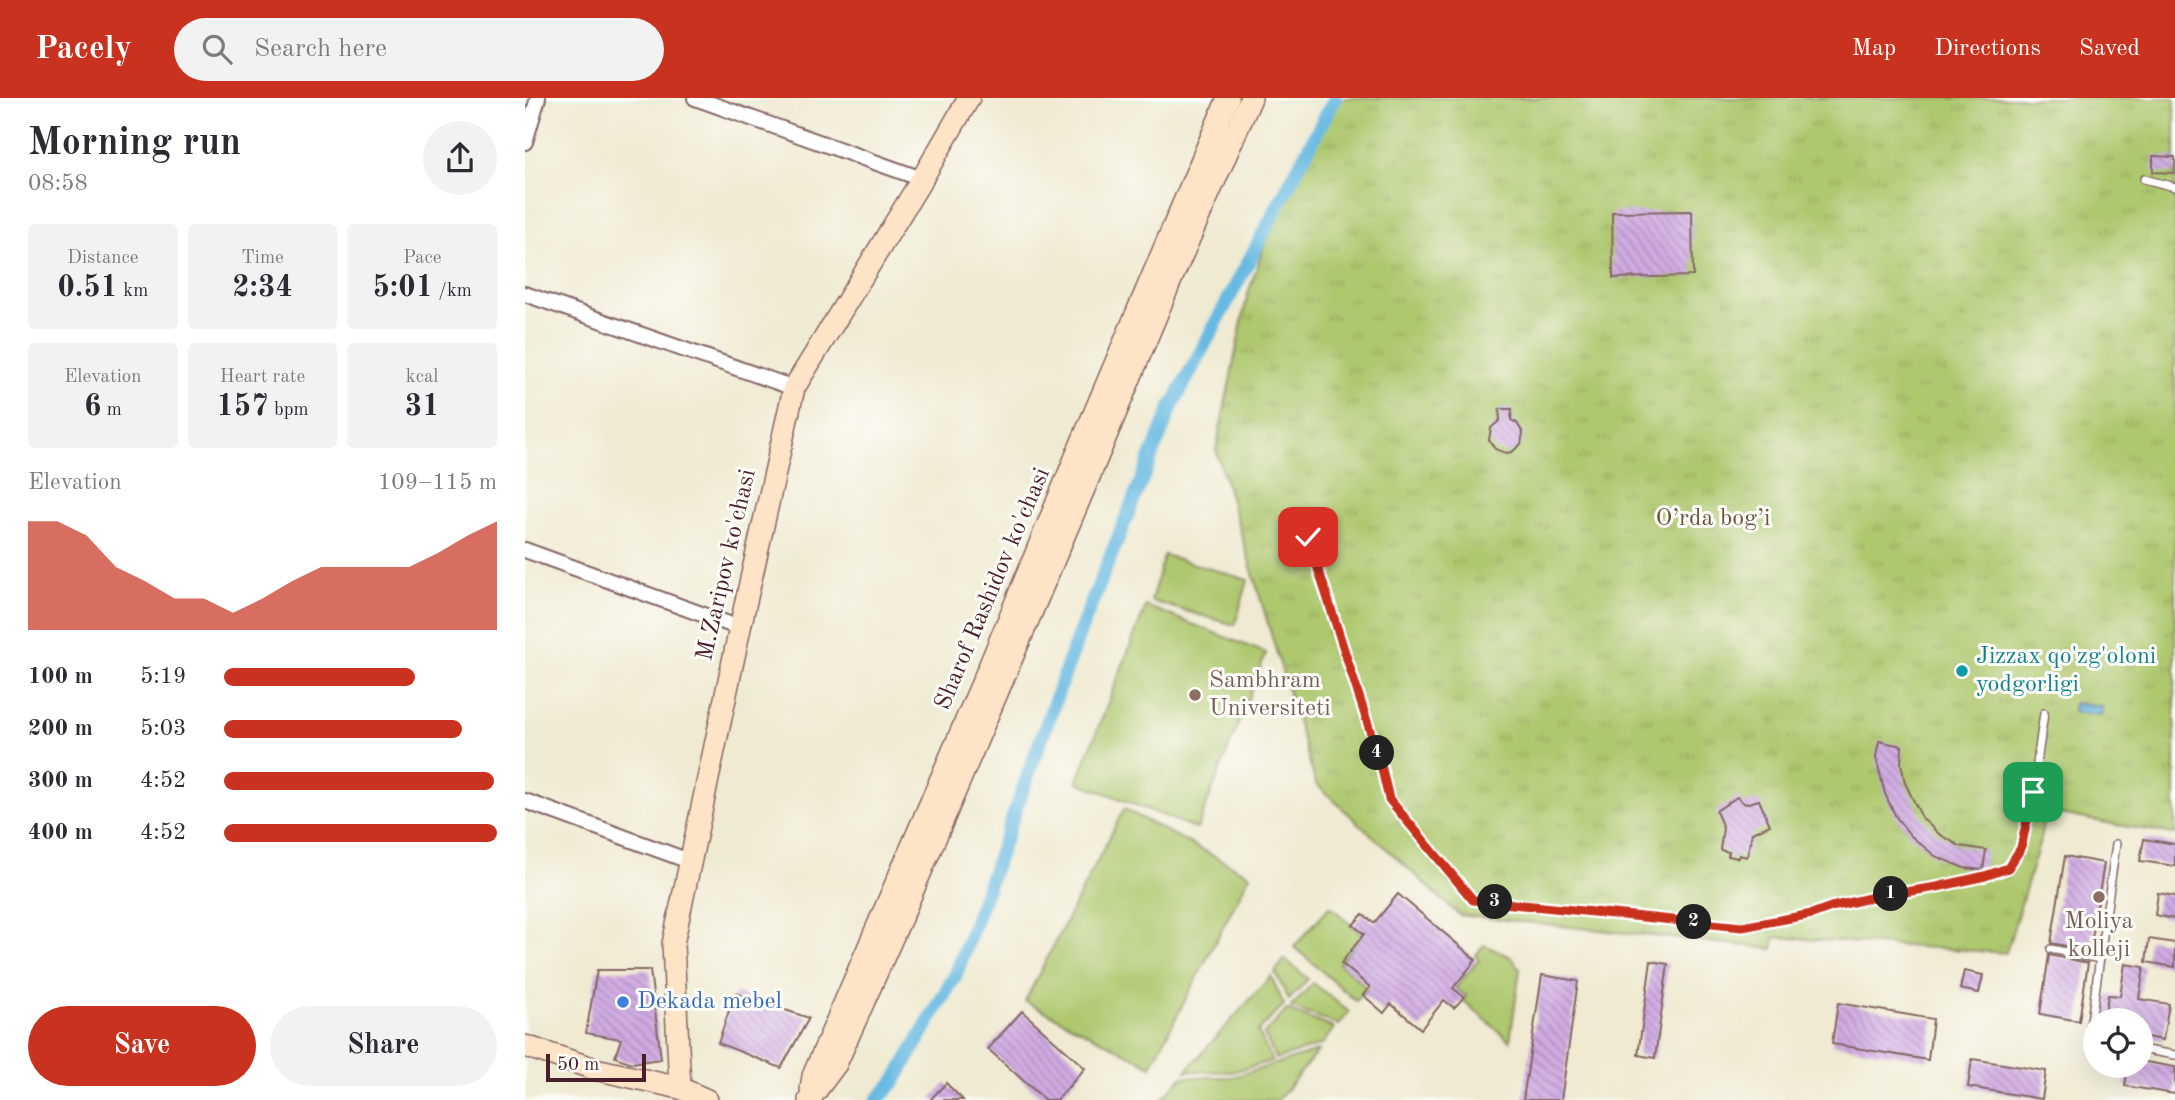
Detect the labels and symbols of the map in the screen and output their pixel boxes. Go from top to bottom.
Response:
street label: Sharof Rashidov ko'chasi [931,464,1055,714]
street label: M.Zaripov ko'chasi [693,467,761,663]
pin [1278,507,1338,567]
park label: O’rda bog’i [1656,507,1770,531]
place label: Jizzax qo'zg'oloni yodgorligi [1976,645,2156,697]
marker: Jizzax qo'zg'oloni yodgorligi [1954,663,1970,679]
place label: Sambhram Universiteti [1209,669,1331,721]
marker: Sambhram Universiteti [1187,687,1203,703]
pin: 4 [1359,736,1395,770]
pin [2003,762,2063,822]
pin: 1 [1873,876,1909,912]
pin: 3 [1478,884,1513,920]
marker: Moliya kolleji [2091,889,2107,905]
pin: 2 [1677,904,1711,940]
place label: Moliya kolleji [2065,910,2134,962]
place label: Dekada mebel [637,990,782,1014]
marker: Dekada mebel [615,994,631,1010]
scale bar [546,1051,646,1083]

